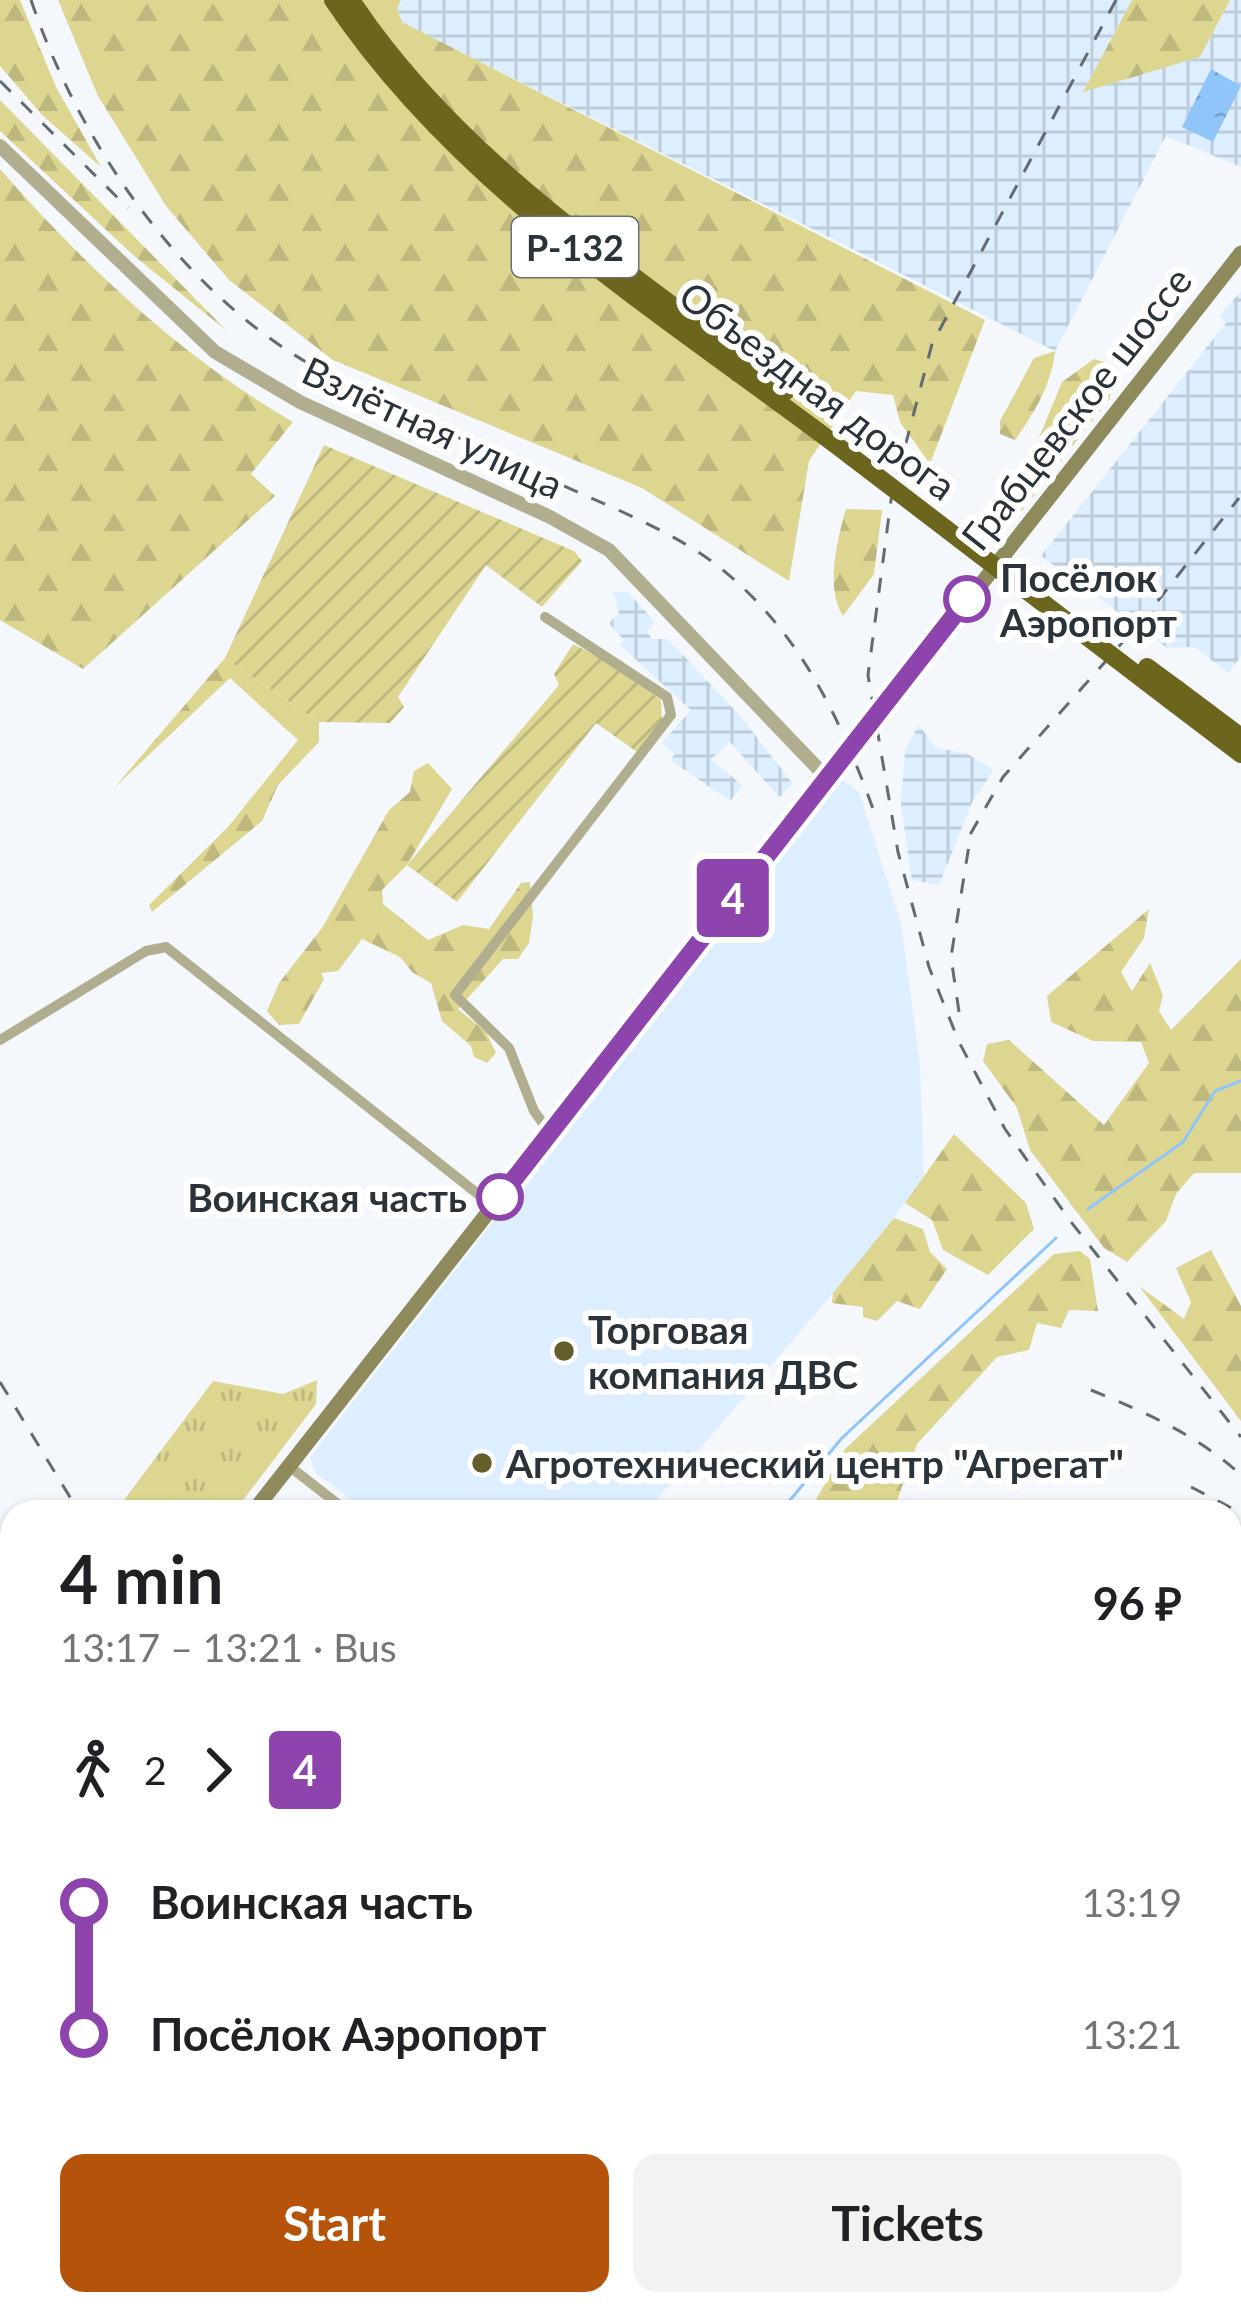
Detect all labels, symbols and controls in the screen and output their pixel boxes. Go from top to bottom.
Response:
road number: Р-132 [512,217,638,277]
street label: Грабцевское шоссе [951,258,1201,558]
street label: Объездная дорога [671,271,965,509]
street label: Взлётная улица [296,347,570,507]
place label: Посёлок Аэропорт [999,554,1177,645]
marker: Посёлок Аэропорт [945,577,989,621]
line badge: 4 [694,859,772,937]
text: 4 [721,873,745,923]
place label: Воинская часть [187,1174,467,1220]
marker: Воинская часть [478,1175,522,1219]
place label: Торговая компания ДВС [588,1306,858,1397]
marker: Торговая компания ДВС [551,1338,577,1364]
place label: Агротехнический центр "Агрегат" [505,1440,1124,1486]
marker: Агротехнический центр "Агрегат" [469,1450,495,1476]
text: 4 min [60,1539,224,1618]
text: 96 ₽ [1093,1576,1182,1630]
text: 13:17 – 13:21 · Bus [60,1624,397,1670]
icon: walk [60,1737,126,1803]
icon: forward [185,1737,251,1803]
text: 4 [293,1745,317,1795]
text: 2 [144,1747,167,1793]
text: Воинская часть [150,1875,473,1929]
text: 13:19 [1082,1879,1182,1925]
text: Посёлок Аэропорт [150,2007,546,2061]
text: 13:21 [1082,2011,1182,2057]
button: Start [60,2154,609,2292]
button: Tickets [633,2154,1182,2292]

